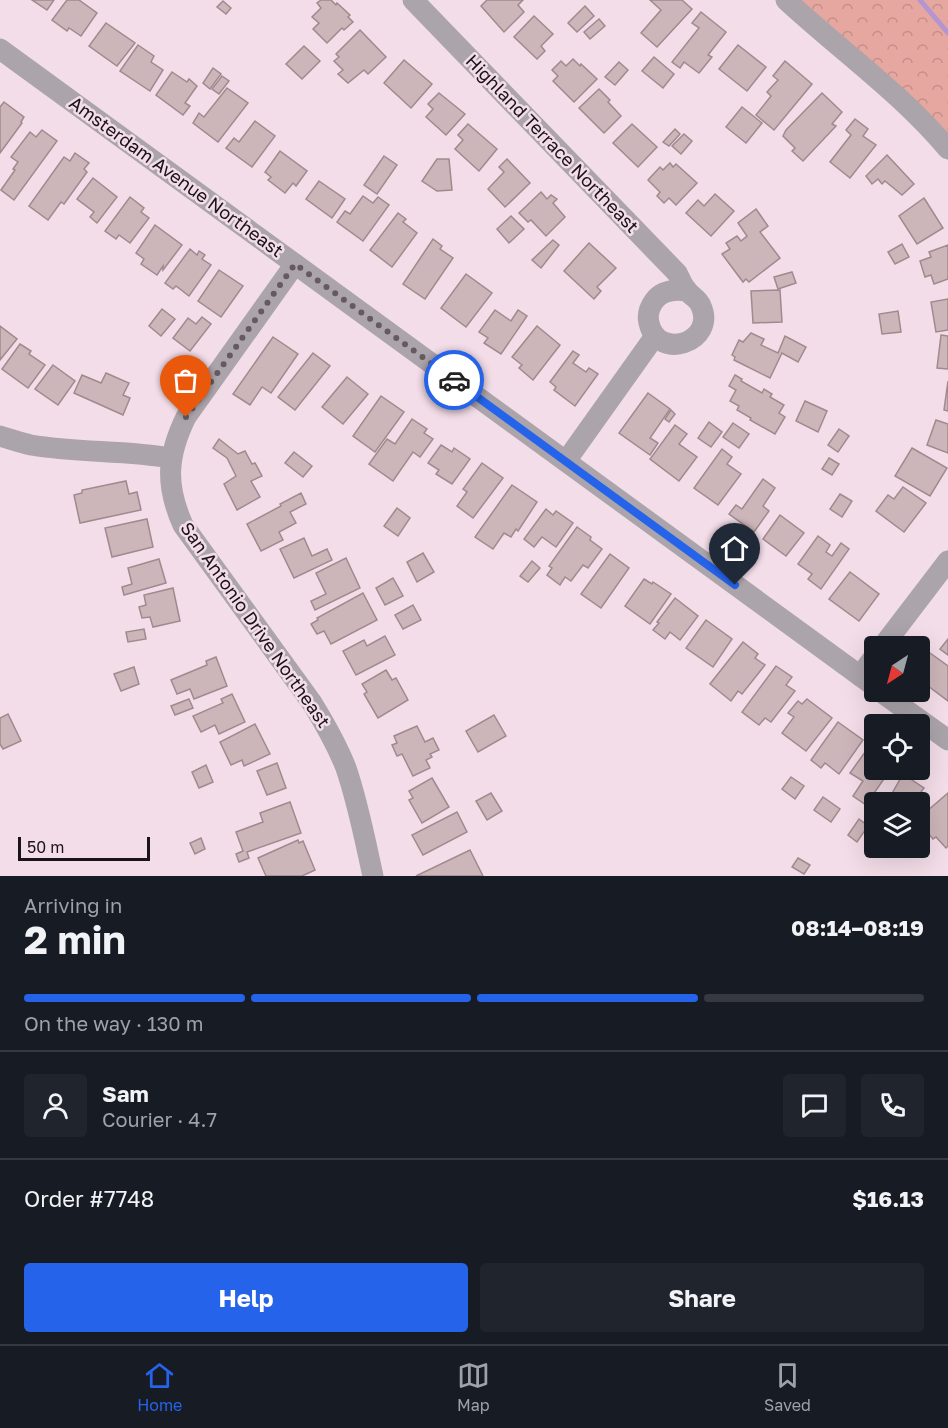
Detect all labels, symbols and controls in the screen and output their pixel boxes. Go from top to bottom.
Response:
street label: Highland Terrace Northeast [462,50,644,237]
street label: Amsterdam Avenue Northeast [65,91,288,261]
courier [424,350,484,410]
pin [160,355,211,417]
icon: bag [169,364,202,397]
icon: car [438,364,471,397]
street label: San Antonio Drive Northeast [176,517,335,731]
pin [709,523,760,585]
icon: home [718,532,751,565]
north arrow [864,636,930,702]
map controls [864,636,930,858]
button: locate [864,714,930,780]
button: layers [864,792,930,858]
scale bar [18,834,150,862]
text: 50 m [27,837,64,857]
text: Arriving in [24,893,122,917]
text: 08:14–08:19 [791,914,924,941]
text: 2 min [24,916,126,963]
text: On the way · 130 m [24,1011,203,1035]
button: person [24,1074,87,1137]
button: chat [783,1074,846,1137]
button: phone [861,1074,924,1137]
text: Sam [102,1080,149,1107]
text: Courier · 4.7 [102,1107,217,1131]
text: Order #7748 [24,1185,154,1212]
text: $16.13 [852,1185,924,1212]
button: Help [24,1263,468,1332]
button: Share [480,1263,924,1332]
tab: Home [137,1359,182,1415]
tab: Map [457,1359,490,1415]
tab: Saved [764,1359,811,1415]

